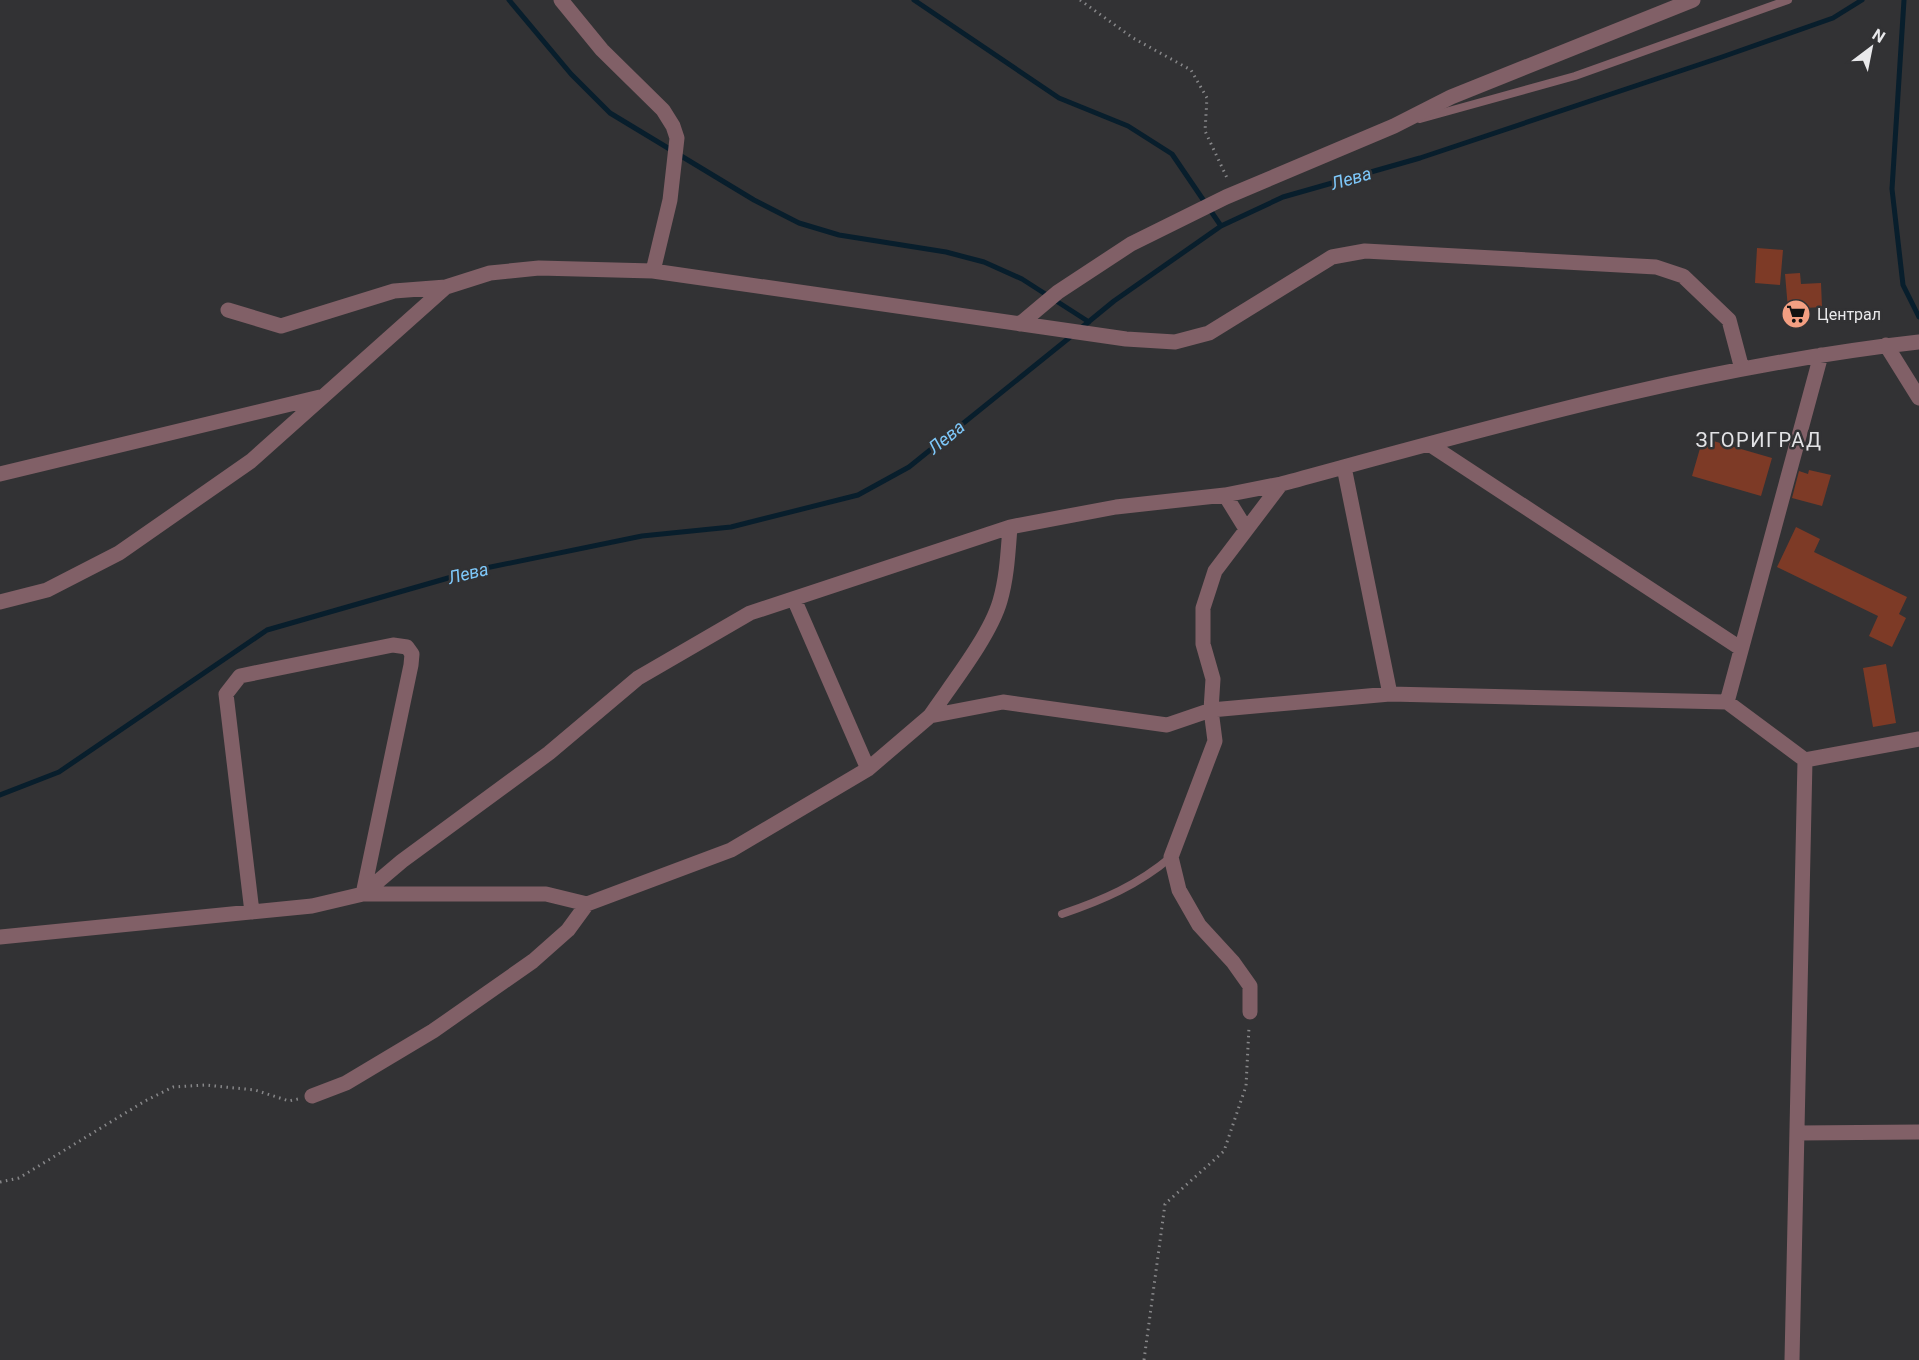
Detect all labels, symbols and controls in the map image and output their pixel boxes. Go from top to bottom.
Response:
north arrow [1841,18,1901,78]
text: N [1869,25,1889,47]
water label: Лева [1327,162,1374,194]
supermarket icon: Централ [1780,298,1812,330]
place label: Централ [1817,305,1881,324]
water label: Лева [923,416,969,459]
district label: ЗГОРИГРАД [1695,428,1823,452]
water label: Лева [445,558,490,588]

